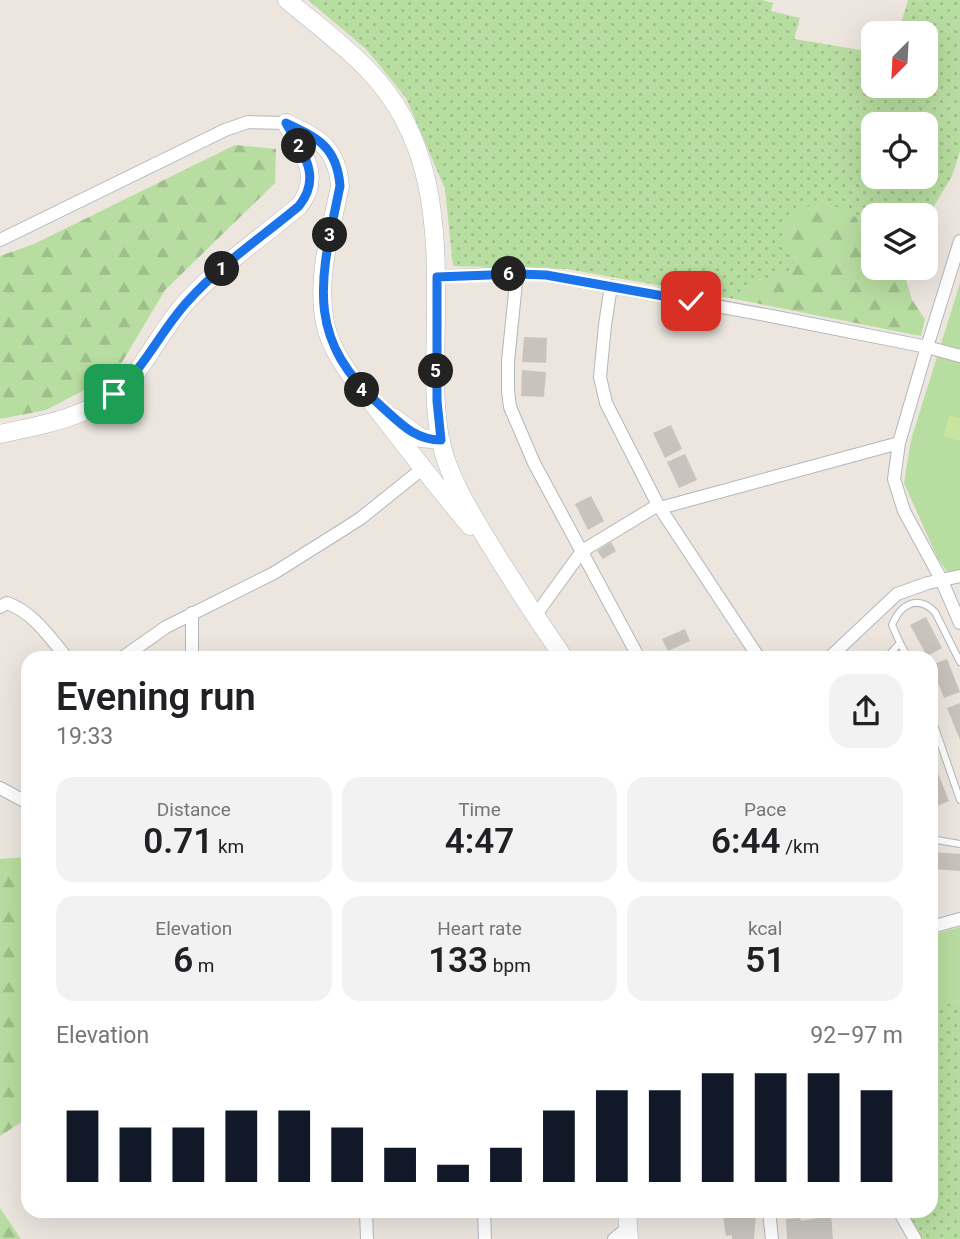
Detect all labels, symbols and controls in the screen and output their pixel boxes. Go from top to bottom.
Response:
north arrow [861,21,938,98]
map controls [861,21,938,280]
button: locate [861,112,938,189]
pin: 2 [282,128,316,164]
text: 2 [293,134,304,157]
button: layers [861,203,938,280]
pin: 3 [312,218,348,252]
text: 3 [324,223,335,246]
pin: 1 [204,252,240,286]
pin: 6 [491,256,526,292]
text: 1 [216,257,227,280]
text: 6 [503,262,514,285]
pin [661,271,721,331]
icon: check [672,282,710,320]
pin: 5 [418,354,453,388]
text: 5 [430,359,441,382]
pin [84,364,144,424]
pin: 4 [344,372,380,408]
icon: arrive [95,375,133,413]
text: 4 [356,378,367,401]
button: share [829,674,903,748]
text: Evening run [56,675,256,719]
text: 19:33 [56,723,113,750]
text: Distance [157,798,231,821]
text: Time [458,798,501,821]
text: Pace [744,798,786,821]
text: 0.71 [143,821,213,862]
text: 4:47 [445,821,514,862]
text: 6:44 [711,821,780,862]
text: km [213,835,244,858]
text: /km [780,835,819,858]
text: Elevation [155,917,232,940]
text: Heart rate [437,917,522,940]
text: kcal [748,917,782,940]
text: 6 [173,940,193,981]
text: 133 [428,940,488,981]
text: 51 [745,940,785,981]
text: m [193,954,215,977]
text: bpm [488,954,531,977]
text: Elevation [56,1022,149,1049]
text: 92–97 m [810,1022,903,1049]

